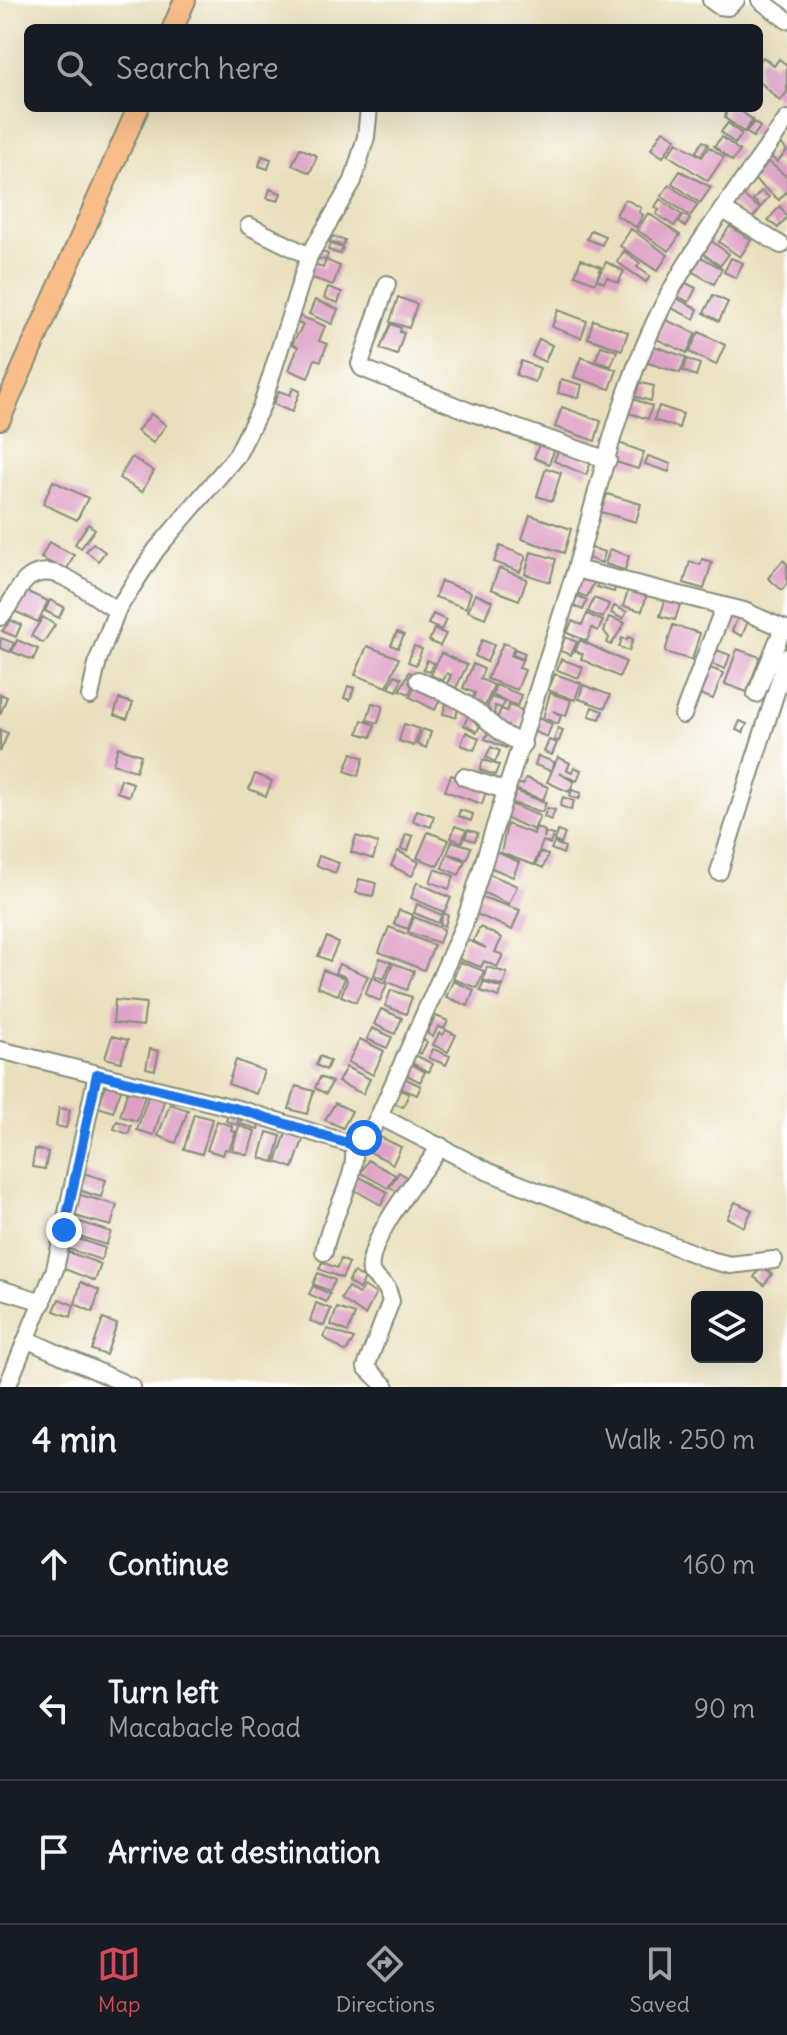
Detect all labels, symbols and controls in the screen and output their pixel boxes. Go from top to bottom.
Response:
search box [24,24,763,112]
icon: search [52,46,96,90]
text: Search here [116,49,279,87]
route start [346,1120,382,1156]
route end [46,1212,82,1248]
map controls [691,1291,763,1363]
button: layers [691,1291,763,1363]
text: 4 min [32,1418,117,1461]
text: Walk · 250 m [605,1423,755,1456]
icon: ahead [32,1542,76,1586]
text: Continue [108,1545,229,1583]
text: 160 m [684,1548,755,1581]
text: Turn left [108,1673,219,1711]
icon: left [32,1686,76,1730]
text: 90 m [694,1692,755,1725]
text: Macabacle Road [108,1711,301,1744]
icon: arrive [32,1830,76,1874]
text: Arrive at destination [108,1833,380,1871]
tab: Map [97,1942,141,2018]
tab: Directions [336,1942,435,2018]
tab: Saved [629,1942,690,2018]

